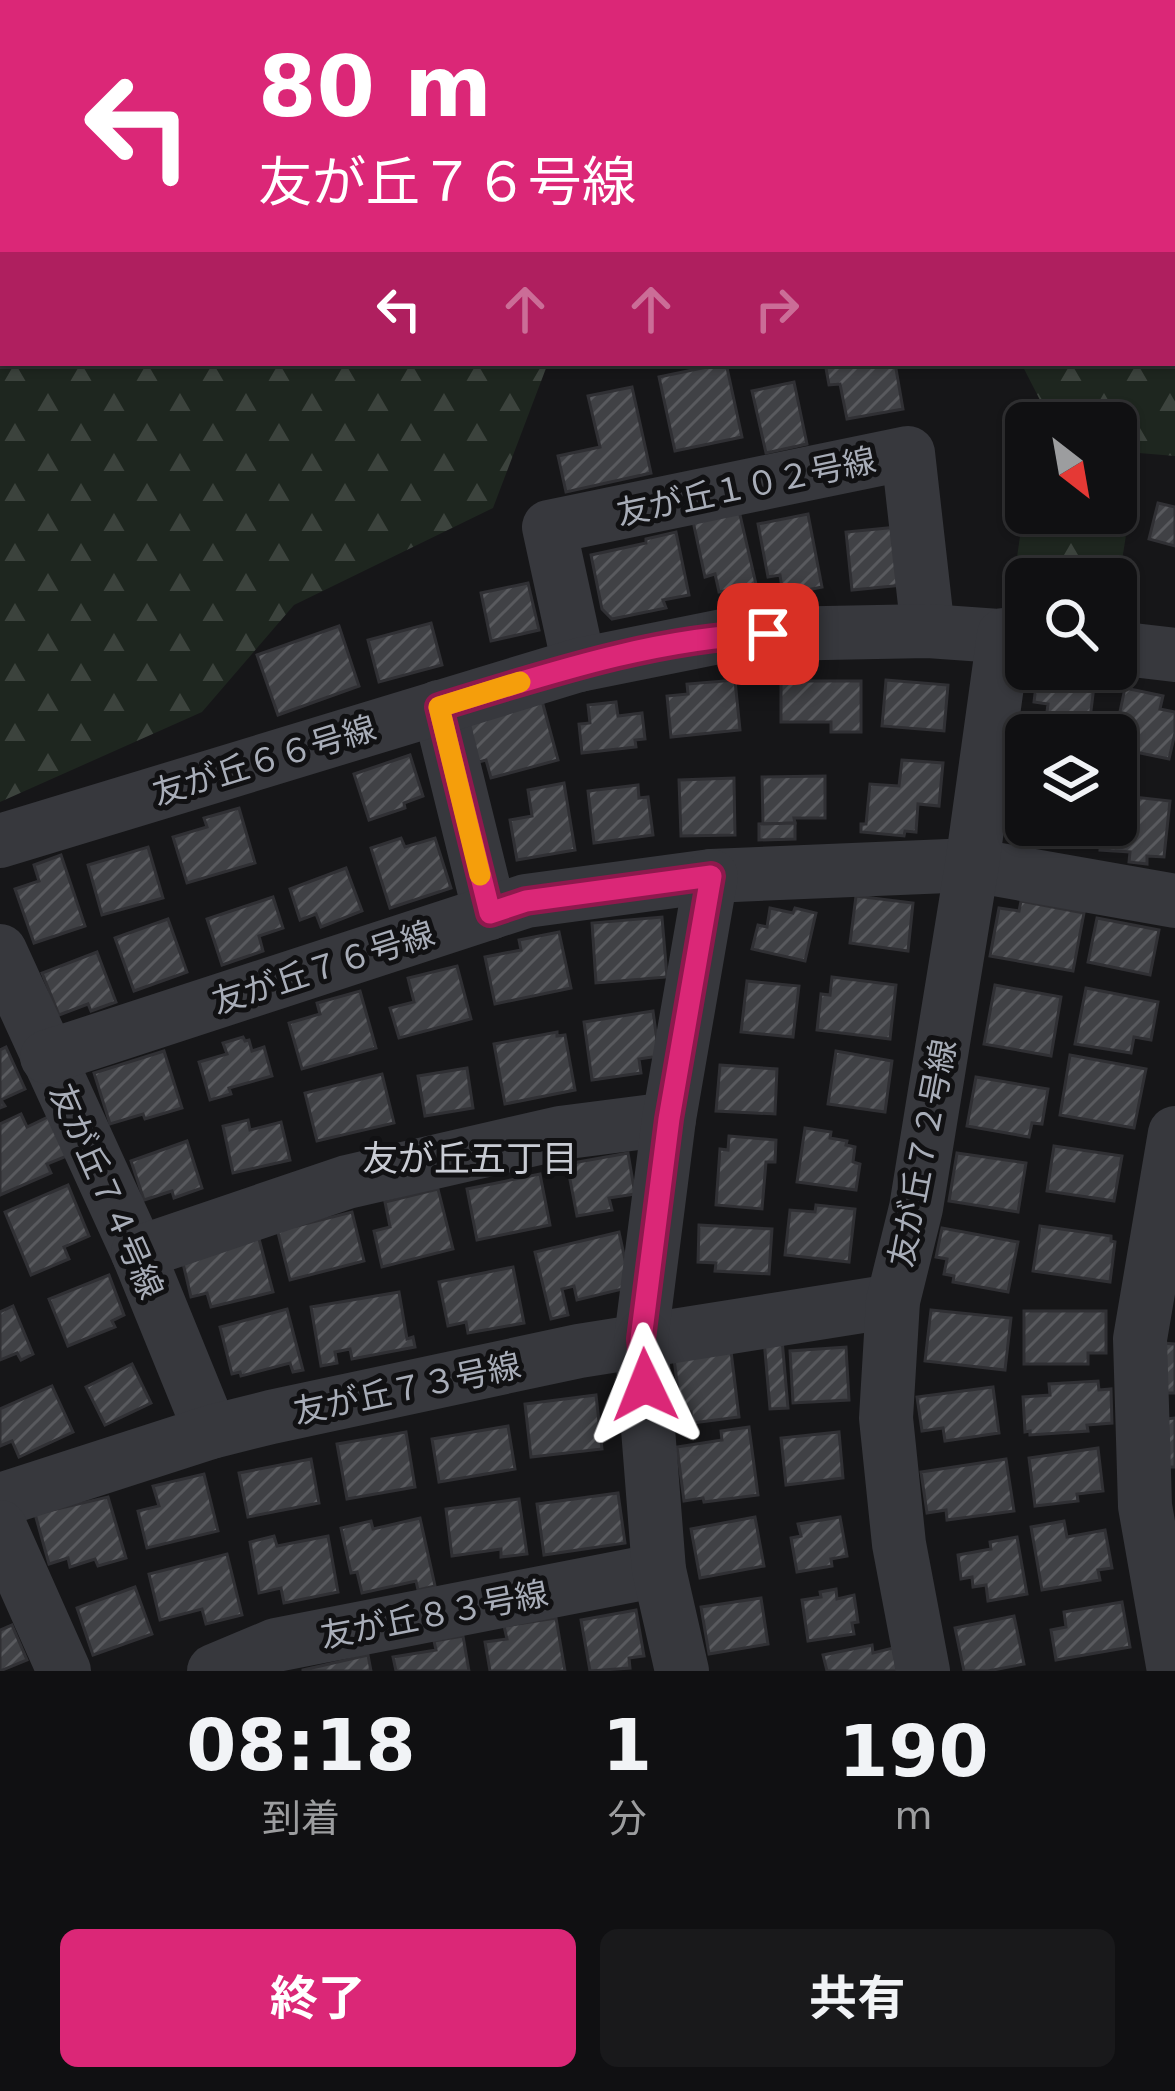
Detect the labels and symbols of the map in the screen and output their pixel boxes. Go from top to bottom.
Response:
north arrow [1005,402,1137,534]
street label: 友が丘１０２号線 [613,440,879,533]
pin [717,583,819,685]
street label: 友が丘６６号線 [148,708,380,813]
street label: 友が丘７６号線 [207,913,439,1022]
street label: 友が丘７２号線 [881,1036,964,1270]
street label: 友が丘７４号線 [42,1078,171,1305]
district label: 友が丘五丁目 [362,1138,578,1179]
position arrow [582,1322,708,1448]
street label: 友が丘７３号線 [290,1345,524,1432]
street label: 友が丘８３号線 [317,1573,551,1656]

